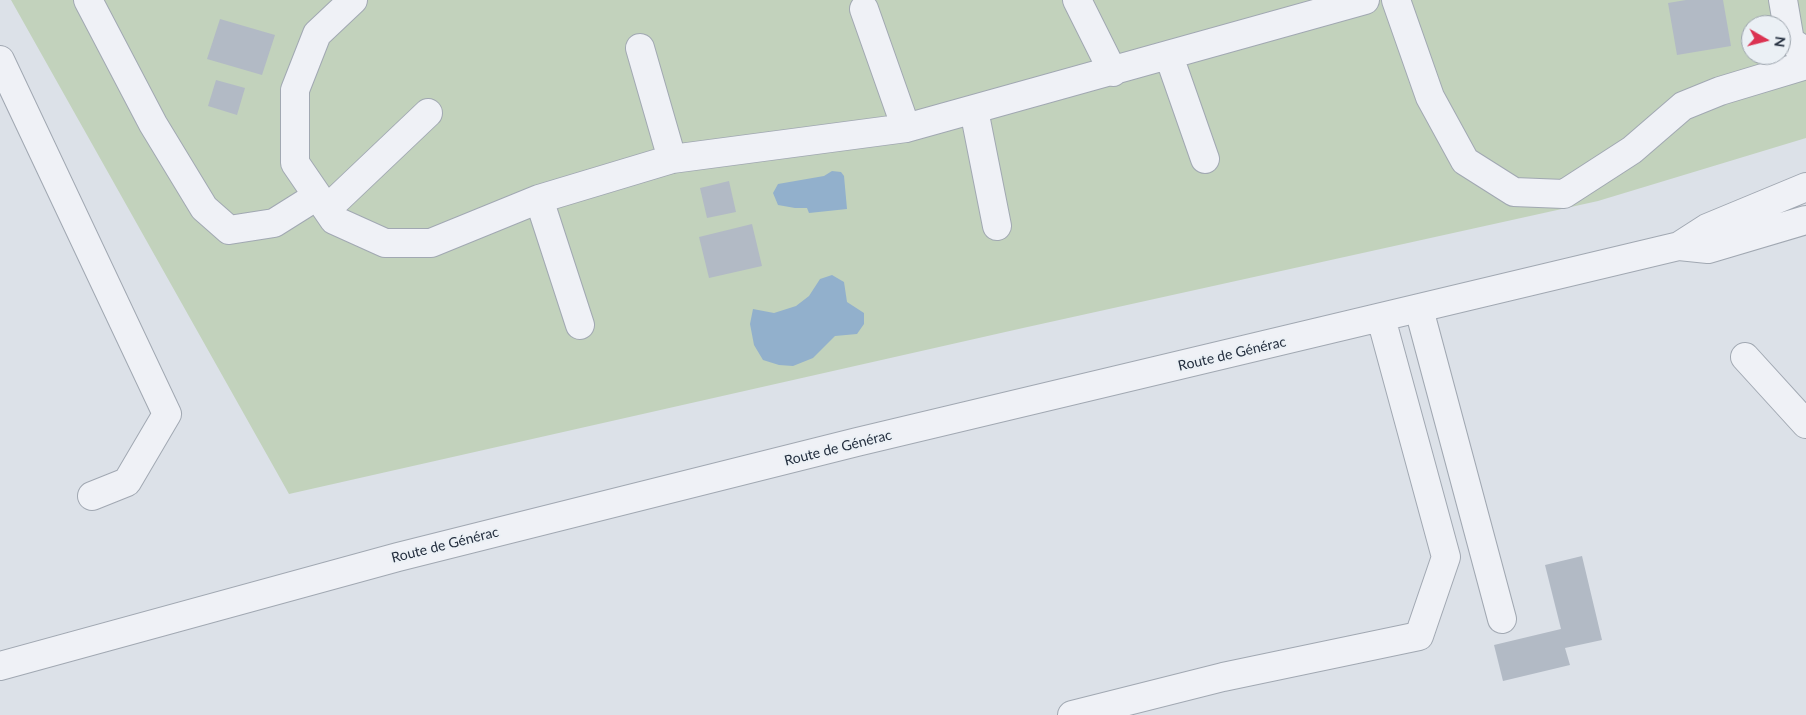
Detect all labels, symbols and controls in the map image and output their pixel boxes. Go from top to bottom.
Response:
north arrow [1741,15,1791,65]
text: N [1771,35,1790,49]
street label: Route de Générac [1176,333,1288,375]
street label: Route de Générac [783,427,893,469]
street label: Route de Générac [390,524,500,566]

